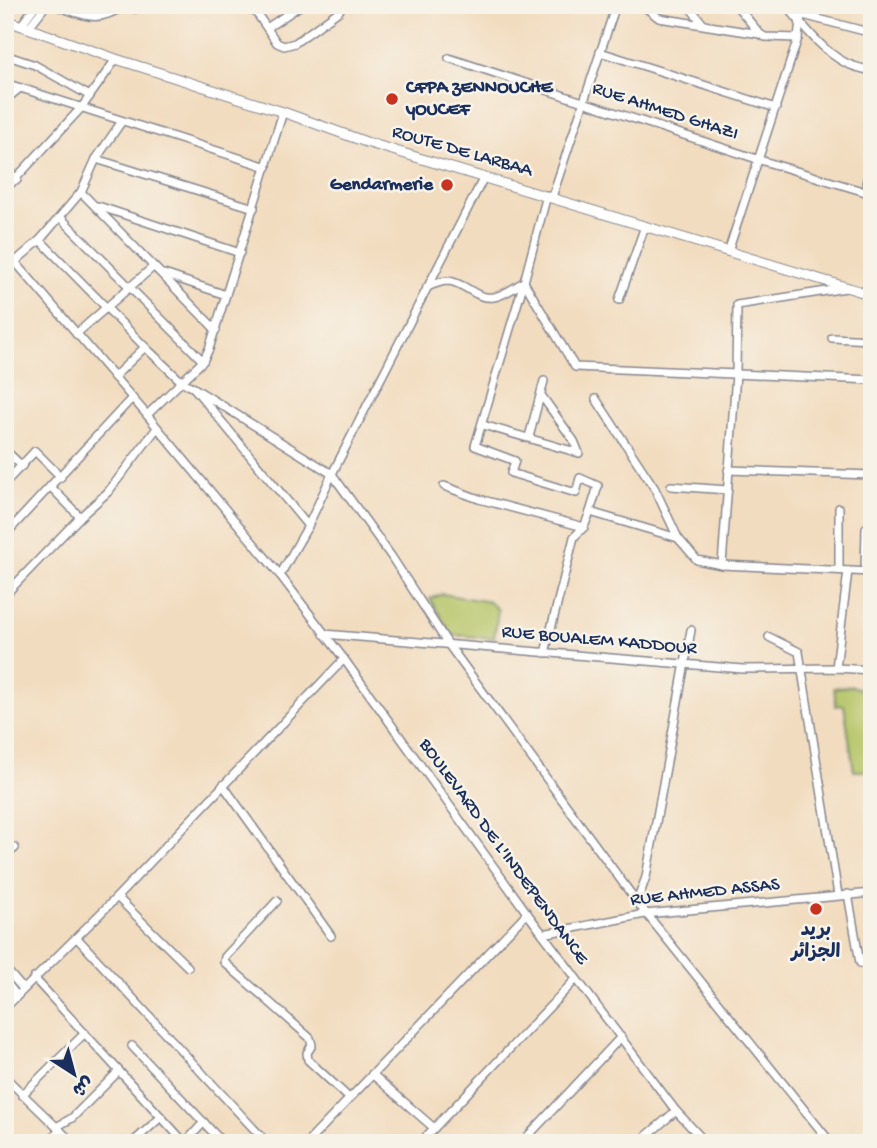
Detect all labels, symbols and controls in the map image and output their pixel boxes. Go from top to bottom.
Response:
place label: CFPA zENNOUCHE yOUCEF [405,77,554,122]
street label: RUE AHMED GHAZI [589,78,741,146]
marker: CFPA zENNOUCHE yOUCEF [384,91,400,107]
street label: ROUTE DE LARBAA [389,121,537,184]
place label: Gendarmerie [330,174,434,197]
marker: Gendarmerie [439,177,455,193]
street label: RUE BOUALEM KADDOUR [500,621,699,661]
street label: BOULEVARD DE L'INDEPENDANCE [413,734,594,971]
street label: RUE AHMED ASSAS [629,874,781,912]
marker: بريد الجزائر [808,901,824,917]
place label: بريد الجزائر [790,920,841,965]
north arrow [38,1040,108,1110]
text: ش [67,1069,97,1100]

